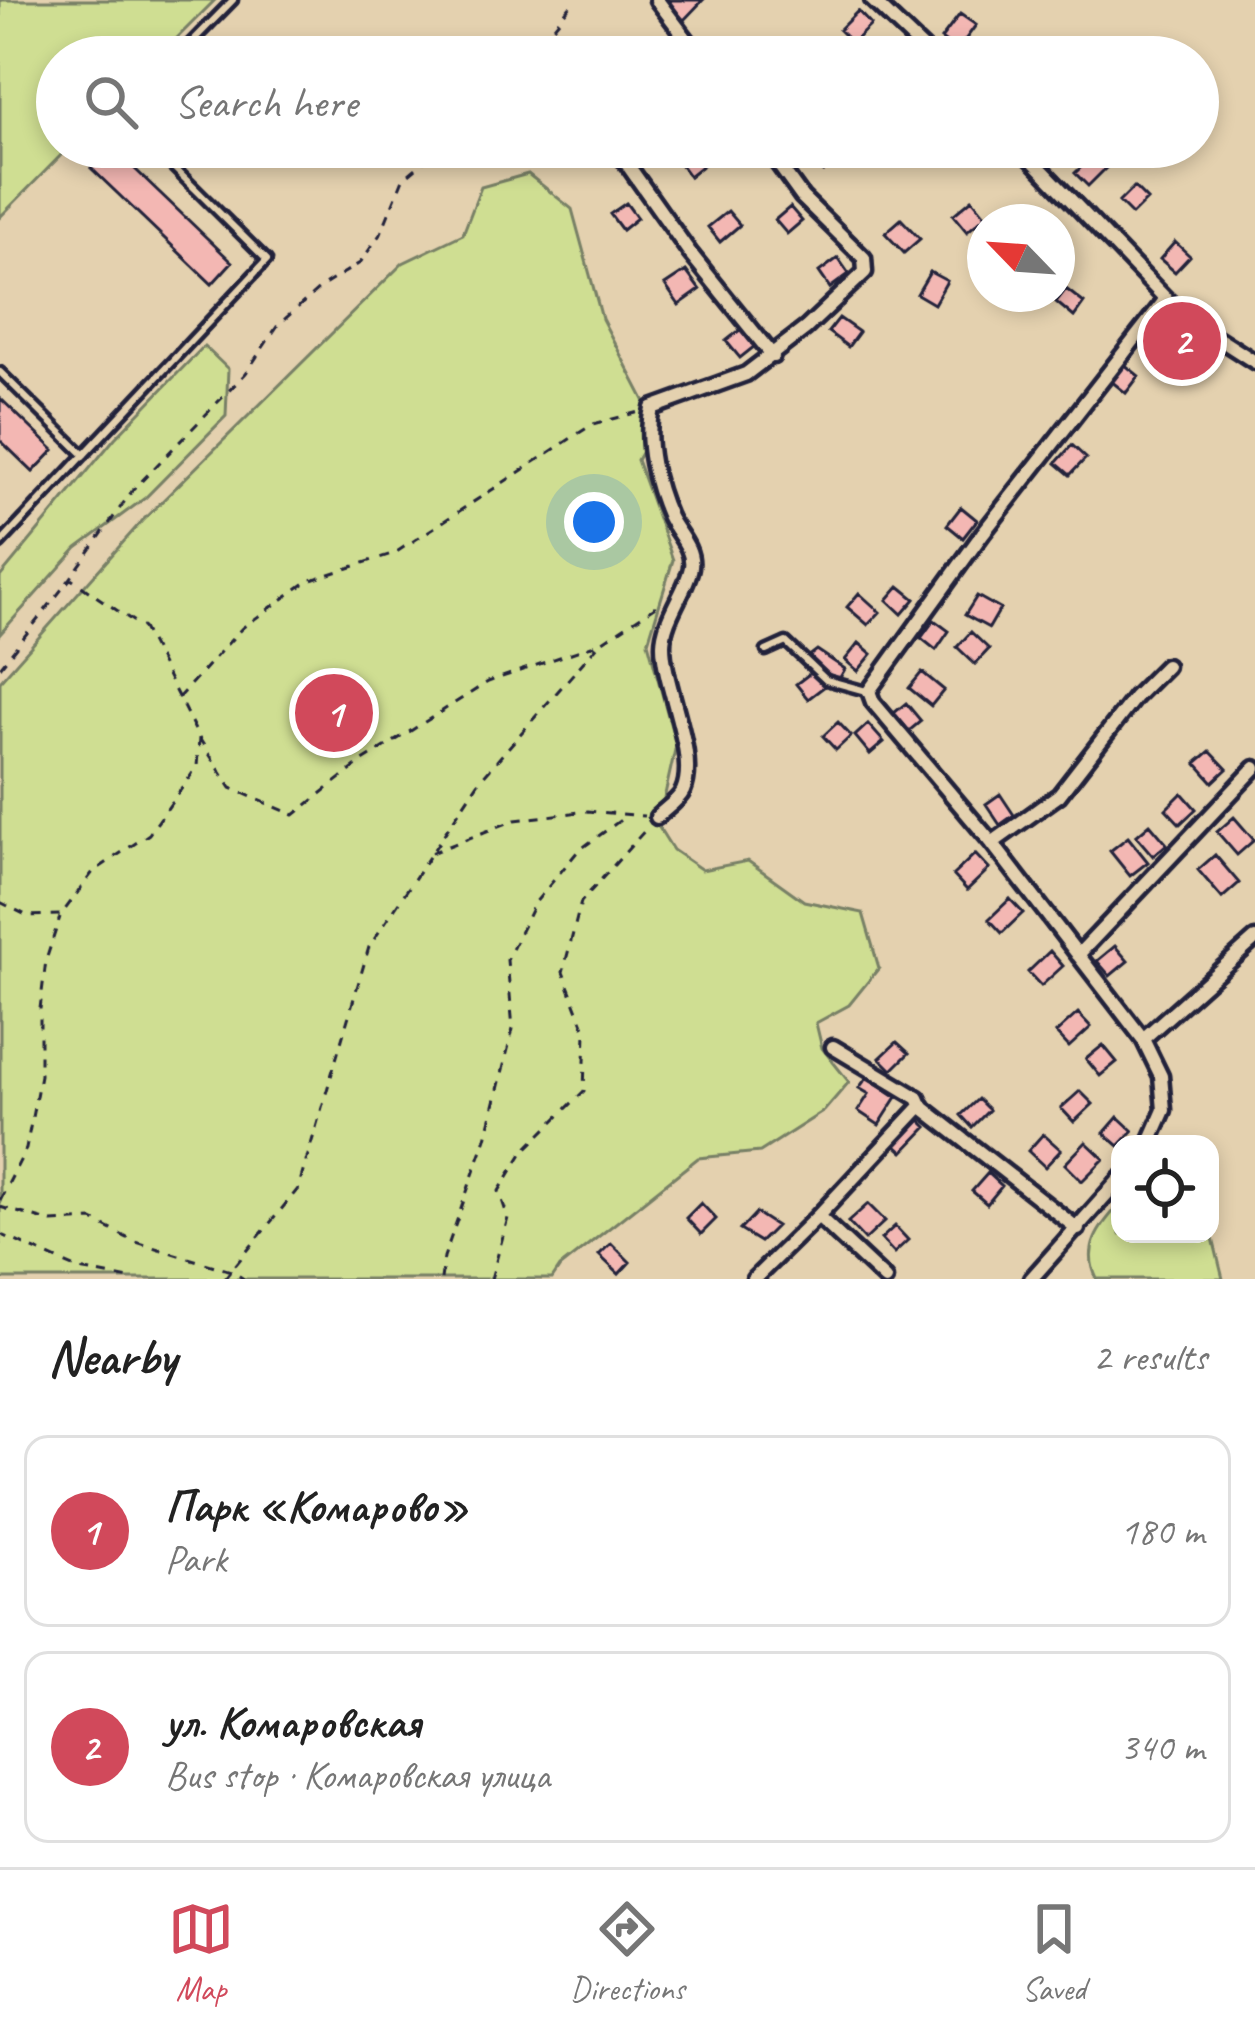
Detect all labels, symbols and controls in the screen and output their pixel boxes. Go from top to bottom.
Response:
search box [36,36,1219,168]
icon: search [78,69,144,135]
text: Search here [174,74,357,131]
north arrow [967,204,1075,312]
pin: 2 [1143,296,1221,386]
your location [564,492,624,552]
pin: 1 [295,668,373,758]
map controls [1111,1135,1219,1243]
button: locate [1111,1135,1219,1243]
text: Nearby [48,1325,176,1389]
text: 2 results [1093,1333,1207,1382]
text: Парк «Комарово» [165,1478,468,1535]
text: 1 [81,1507,99,1556]
text: 180 m [1120,1507,1204,1556]
text: Park [165,1535,227,1584]
text: ул. Комаровская [165,1694,421,1751]
text: 2 [81,1723,99,1772]
text: 340 m [1120,1723,1204,1772]
text: Bus stop · Комаровская улица [165,1751,550,1800]
tab: Map [168,1896,234,2010]
tab: Directions [570,1896,685,2010]
tab: Saved [1021,1896,1087,2010]

